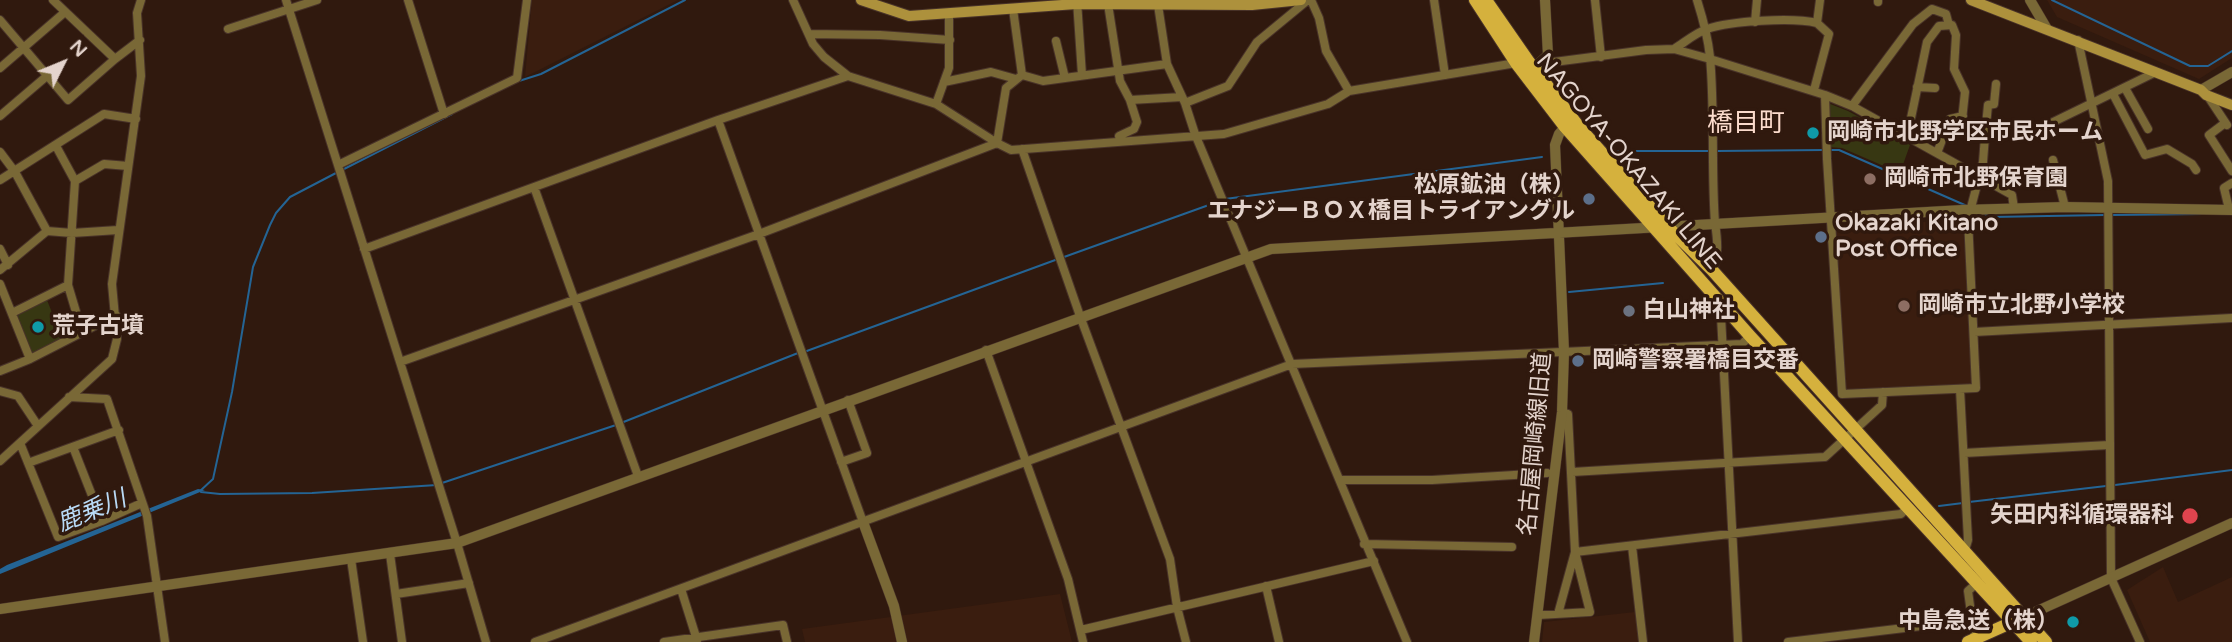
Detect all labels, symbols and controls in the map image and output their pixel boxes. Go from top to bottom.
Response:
north arrow [28,28,98,98]
text: N [65,36,92,62]
street label: NAGOYA-OKAZAKI LINE [1529,48,1727,276]
district label: 橋目町 [1707,108,1785,140]
place label: 岡崎市北野学区市民ホーム [1827,119,2103,147]
marker: 岡崎市北野学区市民ホーム [1805,125,1821,141]
place label: 岡崎市北野保育園 [1884,165,2068,193]
marker: 岡崎市北野保育園 [1862,171,1878,187]
place label: 松原鉱油（株） エナジーＢＯＸ橋目トライアングル [1207,172,1575,226]
marker: 松原鉱油（株） エナジーＢＯＸ橋目トライアングル [1581,191,1597,207]
place label: Okazaki Kitano Post Office [1835,210,1998,264]
marker: Okazaki Kitano Post Office [1813,229,1829,245]
place label: 岡崎市立北野小学校 [1918,292,2125,320]
place label: 白山神社 [1643,297,1735,325]
marker: 岡崎市立北野小学校 [1896,298,1912,314]
marker: 白山神社 [1621,303,1637,319]
place label: 荒子古墳 [52,313,144,341]
marker: 荒子古墳 [30,319,46,335]
place label: 岡崎警察署橋目交番 [1592,347,1799,375]
street label: 名古屋岡崎線旧道 [1514,351,1558,537]
marker: 岡崎警察署橋目交番 [1570,353,1586,369]
water label: 鹿乗川 [53,485,131,539]
place label: 矢田内科循環器科 [1990,502,2174,530]
marker: 矢田内科循環器科 [2180,506,2200,526]
place label: 中島急送（株） [1898,608,2059,636]
marker: 中島急送（株） [2065,614,2081,630]

